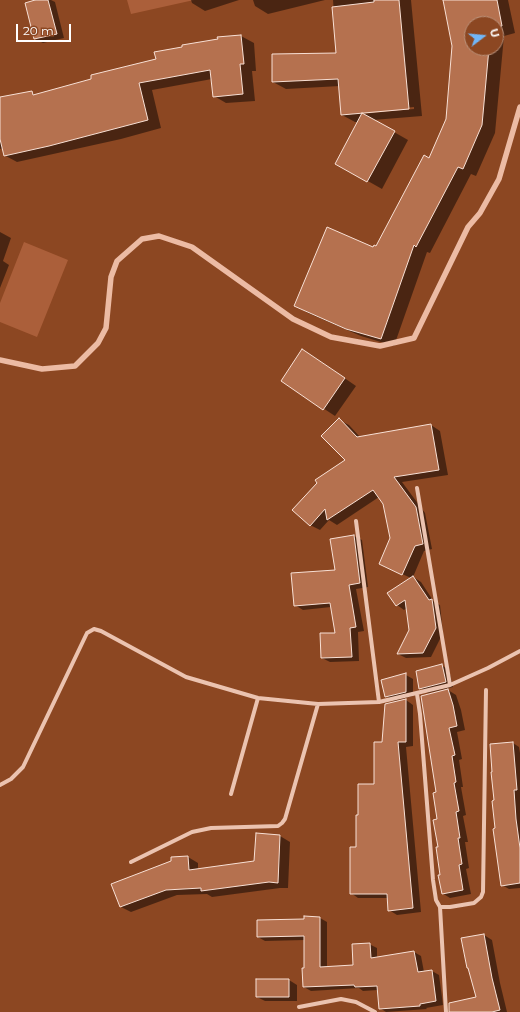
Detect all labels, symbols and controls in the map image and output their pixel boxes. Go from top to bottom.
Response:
scale bar [18,16,73,42]
north arrow [464,16,504,56]
text: 20 m [23,23,54,38]
text: U [487,27,502,39]

